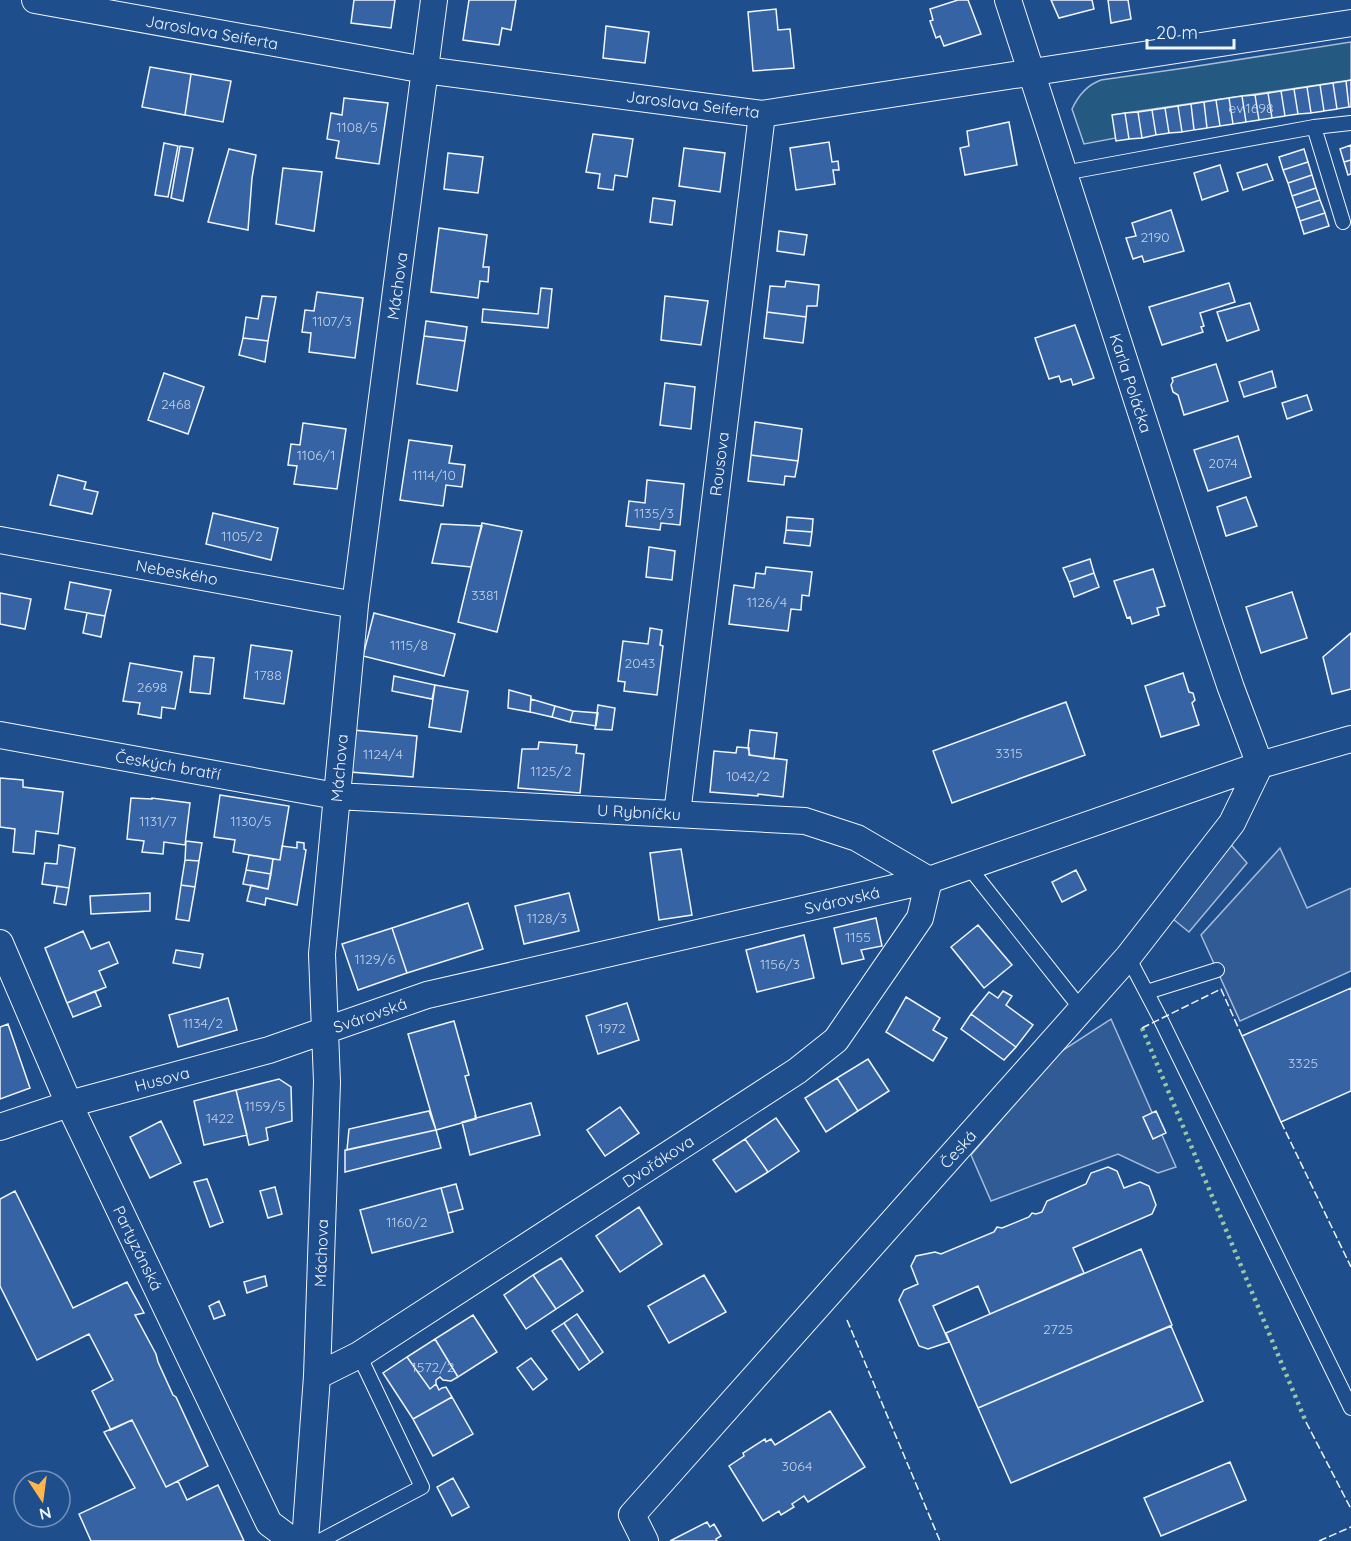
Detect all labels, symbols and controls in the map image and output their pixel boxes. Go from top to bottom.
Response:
street label: Jaroslava Seiferta [144,10,280,54]
scale bar [1147,12,1234,50]
text: 20 m [1156,21,1198,44]
street label: Jaroslava Seiferta [625,86,761,122]
house number: ev.1698 [1228,99,1274,117]
house number: 1108/5 [336,118,378,136]
house number: 2190 [1140,228,1170,246]
street label: Máchova [382,251,412,321]
house number: 1107/3 [312,312,352,330]
street label: Karla Poláčka [1106,331,1156,435]
house number: 2468 [161,395,191,413]
street label: Rousova [705,431,733,497]
house number: 1106/1 [297,446,335,464]
house number: 2074 [1208,454,1238,472]
house number: 1114/10 [412,466,456,484]
house number: 1135/3 [634,504,674,522]
house number: 1105/2 [221,527,263,545]
street label: Nebeského [134,555,220,589]
house number: 3381 [471,586,499,604]
house number: 1126/4 [747,593,787,611]
house number: 1115/8 [390,636,428,654]
house number: 2043 [625,654,655,672]
house number: 1788 [254,666,282,684]
house number: 2698 [137,678,167,696]
street label: Máchova [326,733,352,803]
house number: 3315 [995,744,1023,762]
house number: 1124/4 [363,745,403,763]
street label: Českých bratří [114,746,223,784]
house number: 1125/2 [531,762,572,780]
house number: 1042/2 [726,767,770,785]
street label: U Rybníčku [597,800,681,824]
house number: 1131/7 [139,812,177,830]
house number: 1130/5 [231,812,271,830]
street label: Svárovská [802,882,882,918]
house number: 1128/3 [527,909,567,927]
house number: 1155 [845,928,871,946]
house number: 1129/6 [355,950,396,968]
house number: 1156/3 [760,955,800,973]
street label: Svárovská [331,993,409,1037]
house number: 1134/2 [183,1014,223,1032]
house number: 1972 [598,1019,626,1037]
house number: 3325 [1288,1054,1318,1072]
street label: Husova [132,1062,192,1096]
house number: 1159/5 [245,1097,285,1115]
house number: 1422 [206,1109,234,1127]
street label: Česká [935,1126,981,1172]
street label: Dvořákova [618,1130,698,1192]
street label: Partyzánská [109,1202,167,1294]
house number: 1160/2 [386,1213,428,1231]
street label: Máchova [310,1219,332,1287]
house number: 2725 [1043,1320,1073,1338]
house number: 1572/2 [412,1358,455,1376]
house number: 3064 [782,1457,812,1475]
north arrow [12,1469,72,1529]
text: N [37,1503,53,1525]

